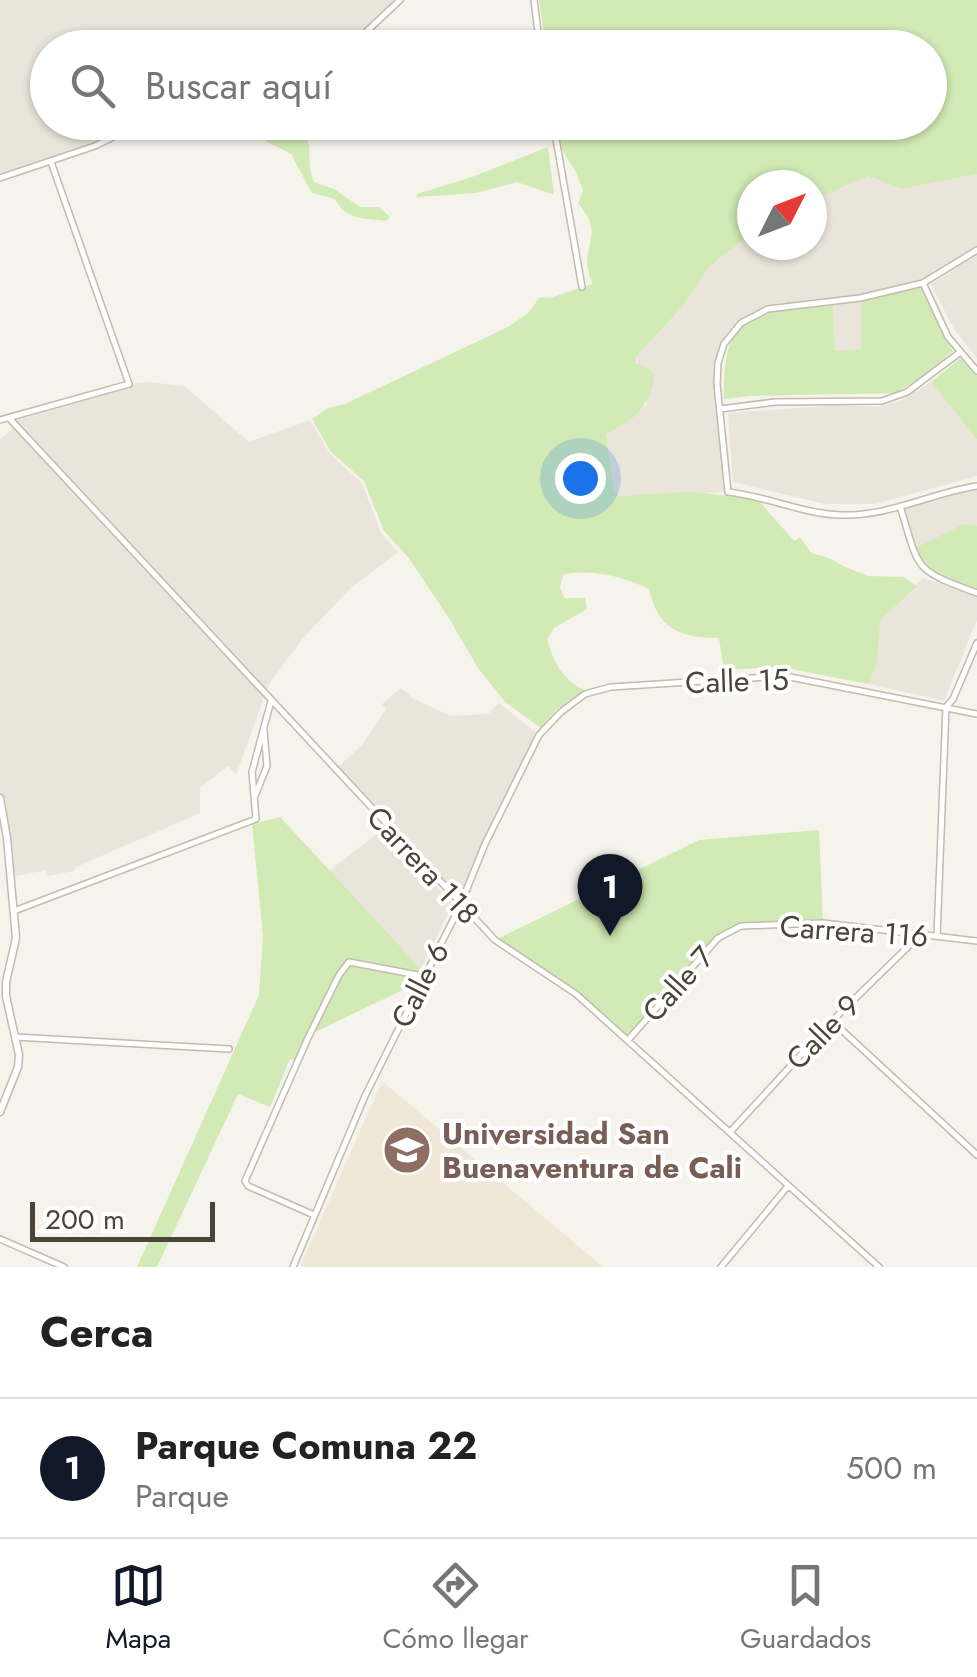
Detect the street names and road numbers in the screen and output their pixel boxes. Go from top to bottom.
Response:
street label: Calle 15 [684,658,790,704]
street label: Carrera 118 [357,796,489,934]
street label: Carrera 116 [778,904,930,958]
street label: Calle 6 [380,935,460,1035]
street label: Calle 7 [632,936,724,1031]
street label: Calle 9 [776,985,870,1079]

